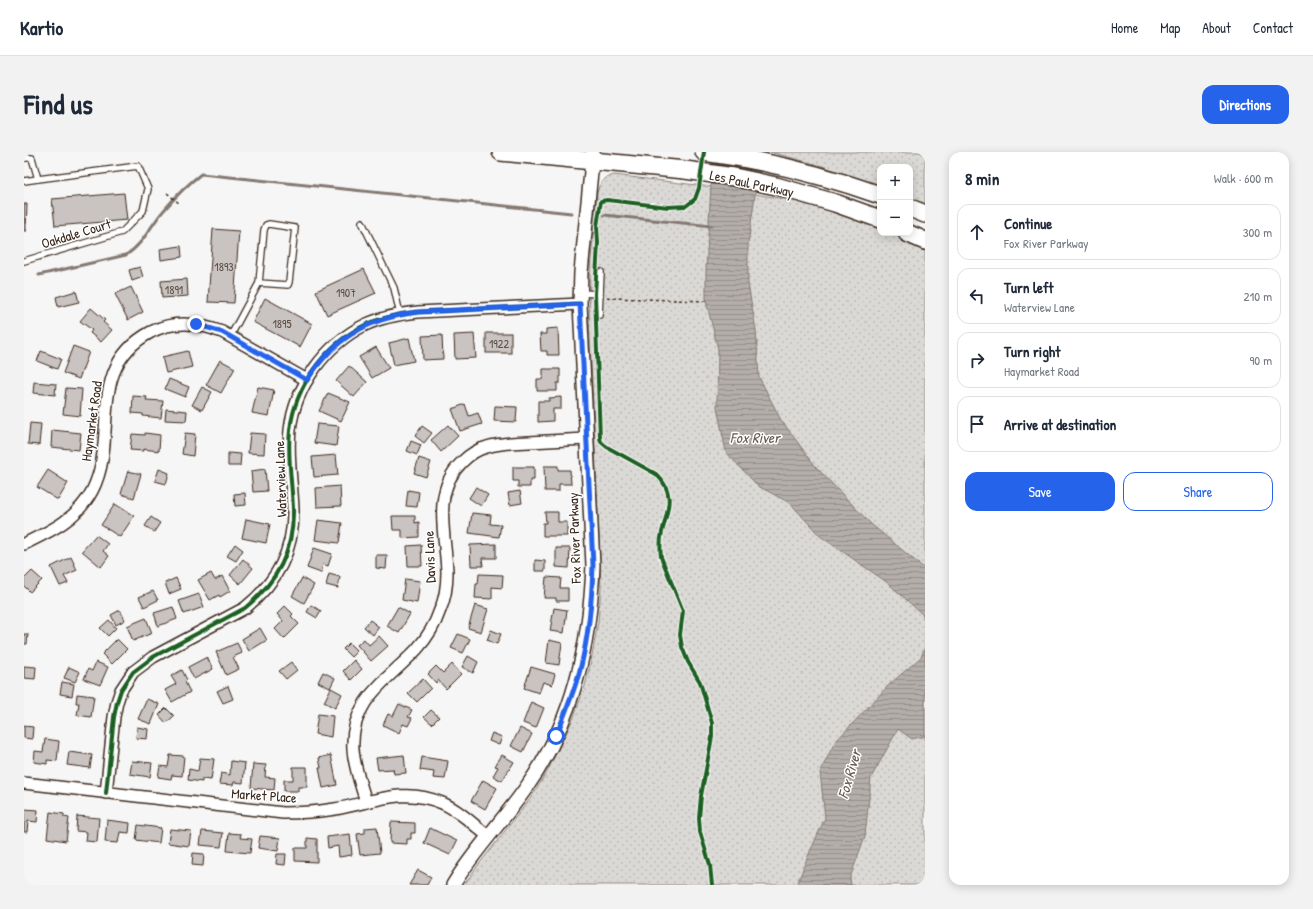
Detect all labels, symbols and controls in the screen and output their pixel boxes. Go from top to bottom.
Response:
text: Kartio [20,15,63,41]
text: Home [1111,18,1138,37]
text: Map [1160,18,1180,37]
text: About [1202,18,1231,37]
text: Contact [1253,18,1293,37]
text: Find us [24,85,93,123]
button: Directions [1202,85,1289,124]
map controls [877,164,913,236]
button: + [877,164,913,200]
street label: Les Paul Parkway [708,165,796,202]
text: 8 min [965,167,999,190]
text: Walk · 600 m [1214,169,1273,187]
button: − [877,200,913,236]
street label: Oakdale Court [39,213,113,253]
text: Continue [1004,213,1052,234]
icon: ahead [966,221,988,243]
text: 300 m [1243,223,1272,241]
text: Fox River Parkway [1004,234,1088,252]
house number: 1893 [214,258,234,275]
text: Turn left [1004,277,1054,298]
house number: 1891 [165,281,183,298]
house number: 1907 [336,284,356,301]
icon: left [966,285,988,307]
text: 210 m [1244,287,1272,305]
text: Waterview Lane [1004,298,1075,316]
route end [187,315,205,333]
house number: 1895 [272,315,292,332]
house number: 1922 [489,335,509,352]
text: Turn right [1004,341,1060,362]
icon: right [966,349,988,371]
text: 90 m [1250,351,1272,369]
text: Haymarket Road [1004,362,1079,380]
street label: Haymarket Road [76,379,107,462]
icon: arrive [966,413,988,435]
text: Arrive at destination [1004,414,1116,435]
water label: Fox River [730,427,782,448]
street label: Waterview Lane [269,440,291,518]
button: Save [965,472,1115,511]
button: Share [1123,472,1273,511]
street label: Fox River Parkway [563,492,586,585]
street label: Davis Lane [419,530,439,583]
route start [547,727,565,745]
water label: Fox River [832,745,867,801]
street label: Market Place [231,783,298,807]

